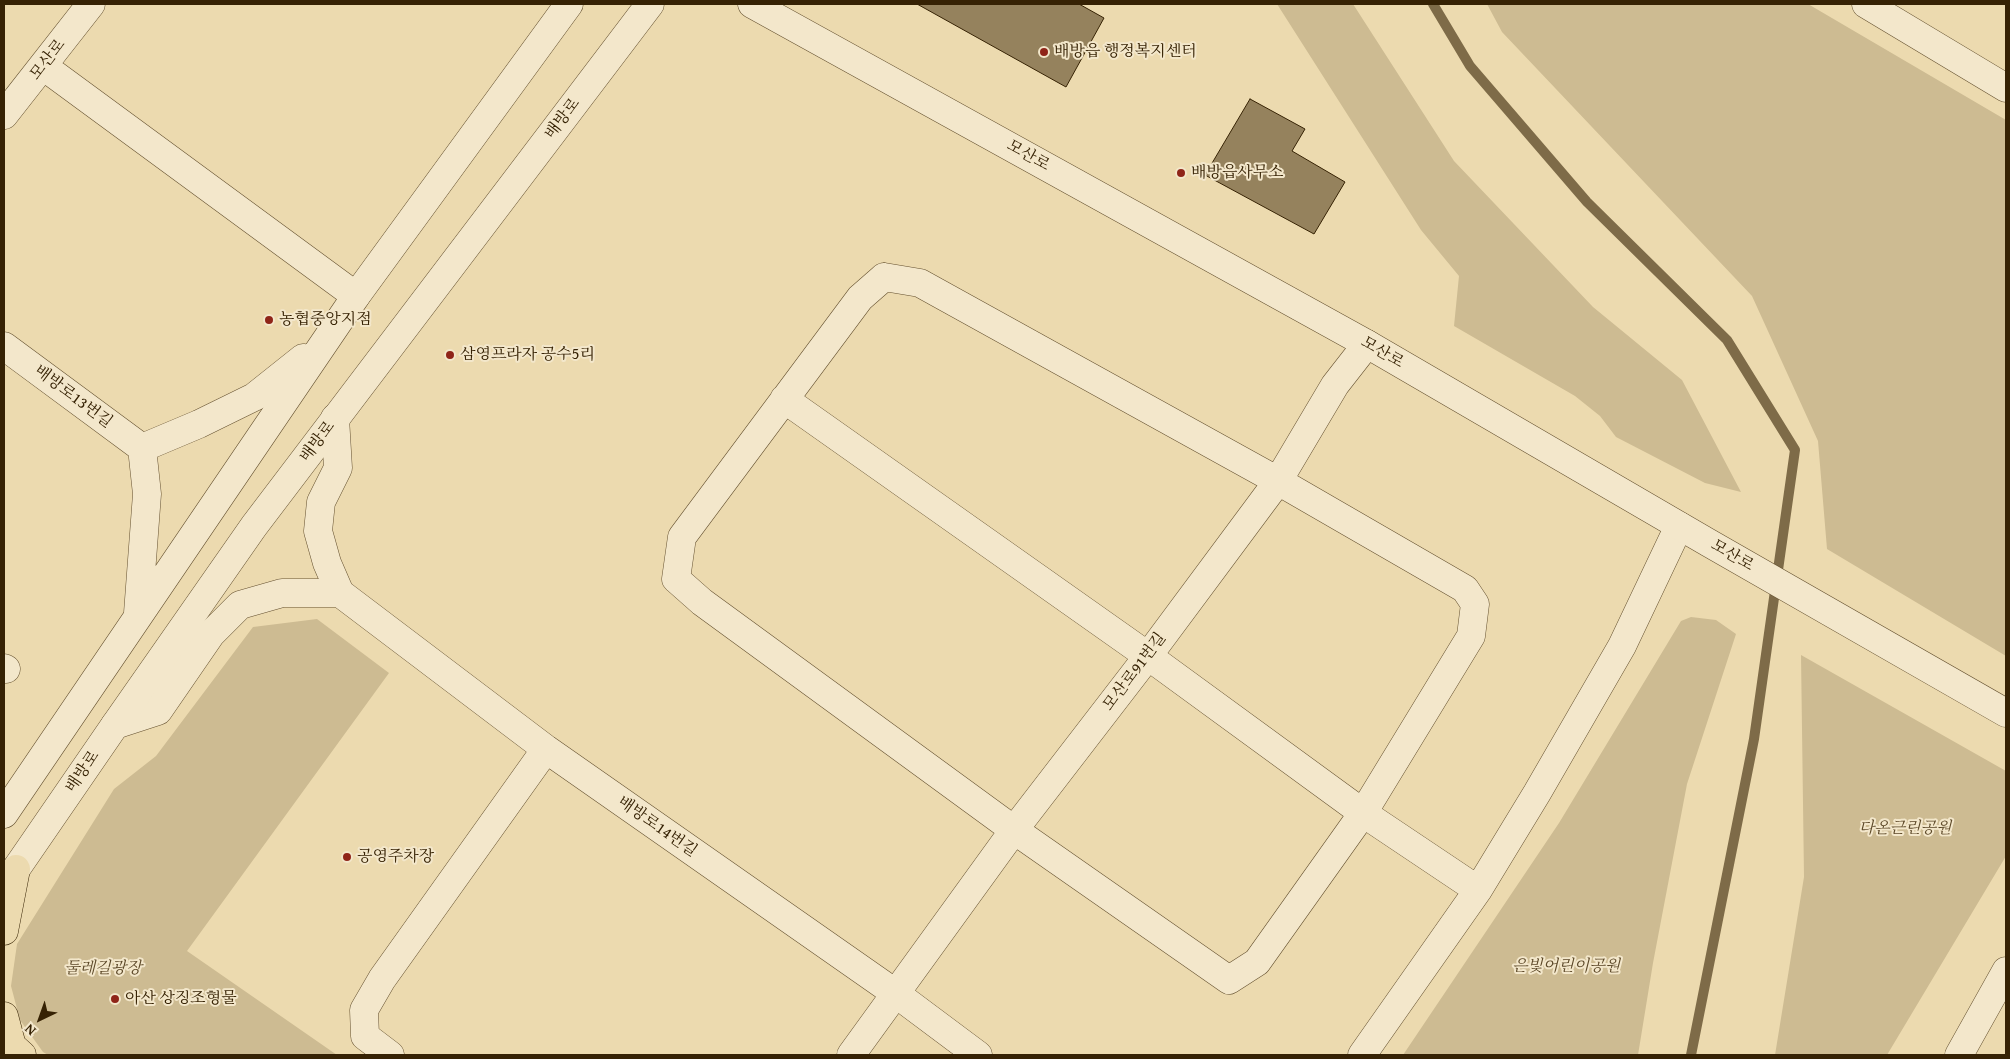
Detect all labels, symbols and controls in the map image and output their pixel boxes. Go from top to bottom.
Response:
street label: 모산로 [26,36,70,84]
place label: 배방읍 행정복지센터 [1054,42,1197,62]
marker: 배방읍 행정복지센터 [1038,46,1050,58]
street label: 배방로 [541,95,585,143]
street label: 모산로 [1003,136,1053,176]
place label: 배방읍사무소 [1191,163,1284,183]
marker: 배방읍사무소 [1175,167,1187,179]
place label: 농협중앙지점 [279,310,372,330]
marker: 농협중앙지점 [263,314,275,326]
street label: 모산로 [1357,333,1407,373]
place label: 삼영프라자 공수5리 [460,345,595,365]
marker: 삼영프라자 공수5리 [444,349,456,361]
street label: 배방로13번길 [30,361,116,433]
street label: 배방로 [296,418,340,466]
street label: 모산로 [1707,536,1757,576]
street label: 모산로91번길 [1099,629,1171,715]
street label: 배방로 [62,747,104,797]
street label: 배방로14번길 [614,793,700,861]
park label: 다온근린공원 [1859,819,1951,839]
place label: 공영주차장 [357,847,434,867]
marker: 공영주차장 [341,851,353,863]
park label: 은빛어린이공원 [1512,957,1620,977]
park label: 둘레길광장 [64,959,142,979]
place label: 아산 상징조형물 [125,989,237,1009]
marker: 아산 상징조형물 [109,993,121,1005]
north arrow [15,994,65,1044]
text: N [20,1020,40,1041]

